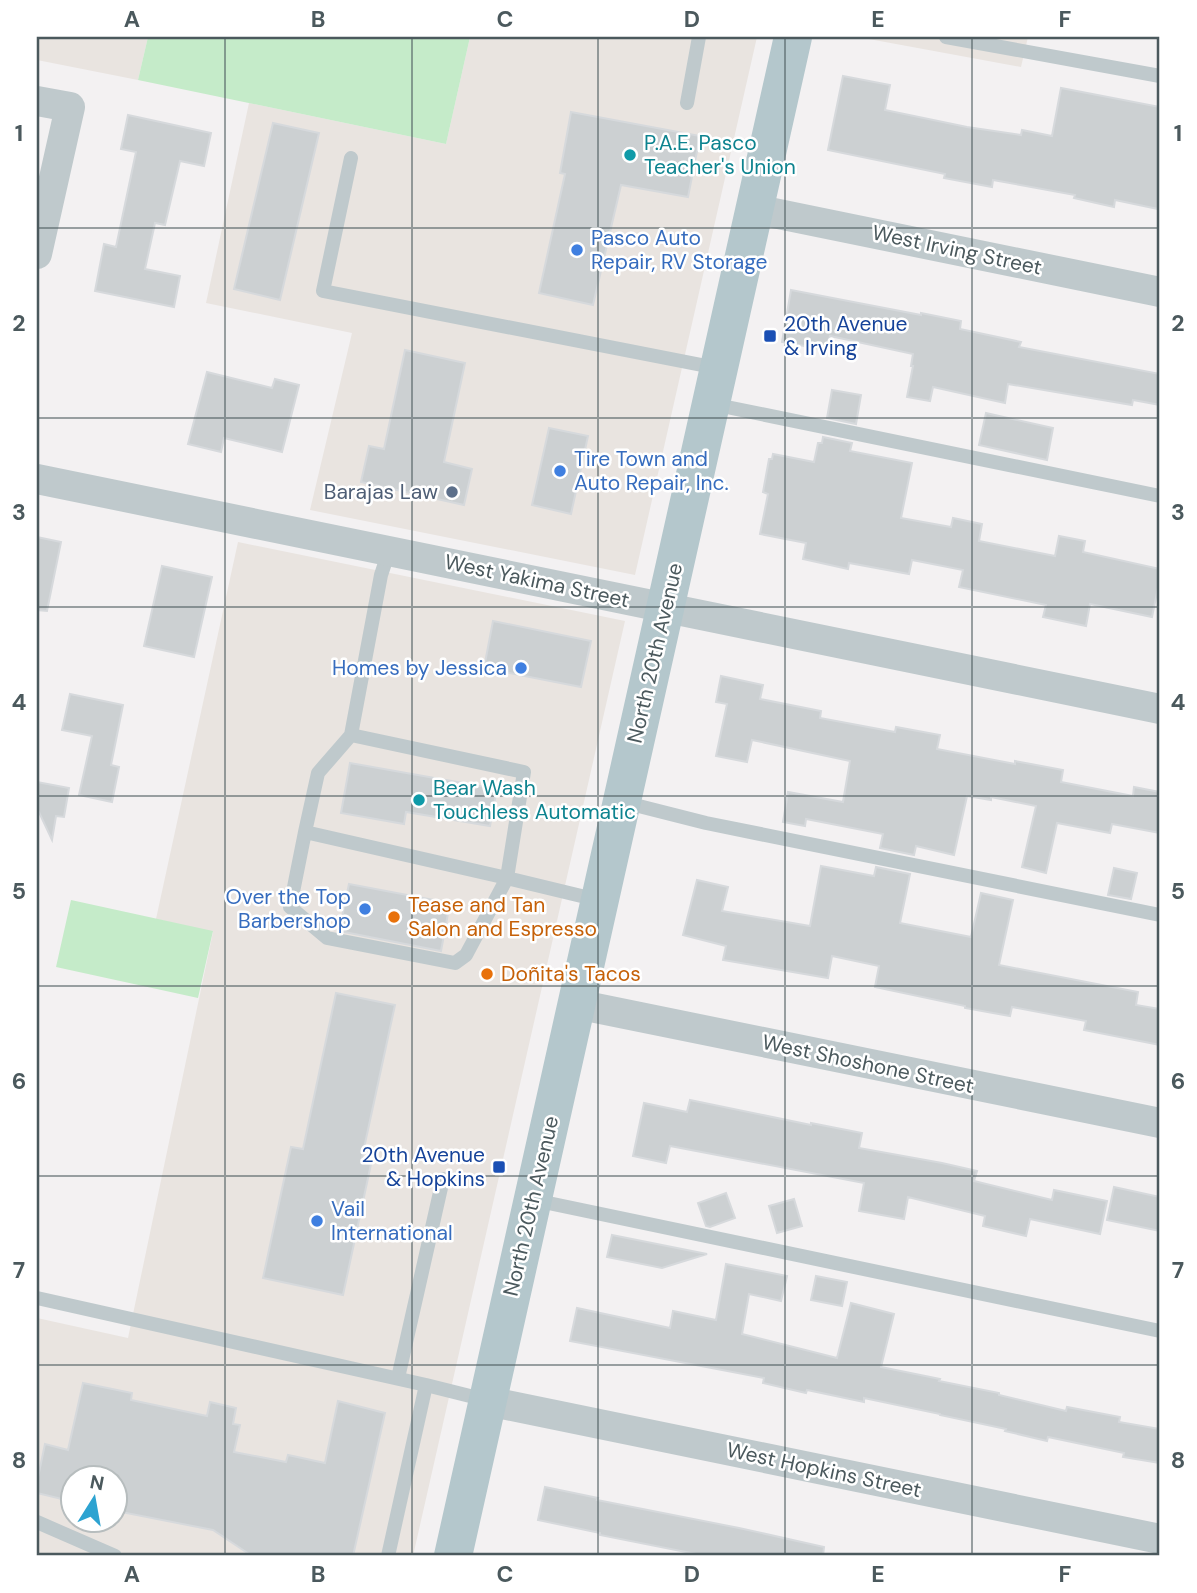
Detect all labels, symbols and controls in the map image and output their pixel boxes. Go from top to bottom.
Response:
text: A [124,4,140,34]
text: B [311,4,325,34]
text: C [497,4,513,34]
text: D [684,4,700,34]
text: E [871,4,885,34]
text: F [1059,4,1072,34]
text: 1 [15,118,23,148]
text: 1 [1174,118,1182,148]
place label: P.A.E. Pasco Teacher's Union [644,129,796,181]
marker: P.A.E. Pasco Teacher's Union [622,147,638,163]
street label: West Irving Street [870,218,1044,282]
place label: Pasco Auto Repair, RV Storage [591,224,767,276]
marker: Pasco Auto Repair, RV Storage [569,242,585,258]
text: 2 [12,308,26,338]
text: 2 [1171,308,1185,338]
place label: 20th Avenue & Irving [784,310,908,362]
marker: 20th Avenue & Irving [762,328,778,344]
place label: Tire Town and Auto Repair, Inc. [574,445,729,497]
marker: Tire Town and Auto Repair, Inc. [552,463,568,479]
place label: Barajas Law [324,478,438,506]
marker: Barajas Law [444,484,460,500]
text: 3 [12,497,26,527]
text: 3 [1171,497,1185,527]
street label: West Yakima Street [442,548,632,614]
street label: North 20th Avenue [621,560,689,746]
place label: Homes by Jessica [332,654,507,682]
marker: Homes by Jessica [513,660,529,676]
text: 4 [12,687,27,717]
text: 4 [1171,687,1186,717]
place label: Bear Wash Touchless Automatic [433,774,636,826]
marker: Bear Wash Touchless Automatic [411,792,427,808]
text: 5 [12,876,26,906]
text: 5 [1171,876,1185,906]
place label: Over the Top Barbershop [226,883,351,935]
place label: Tease and Tan Salon and Espresso [408,891,597,943]
marker: Over the Top Barbershop [357,901,373,917]
marker: Tease and Tan Salon and Espresso [386,909,402,925]
place label: Doñita's Tacos [501,960,641,988]
marker: Doñita's Tacos [479,966,495,982]
street label: West Shoshone Street [759,1028,977,1100]
text: 6 [12,1066,26,1096]
text: 6 [1171,1066,1185,1096]
street label: North 20th Avenue [497,1113,565,1299]
place label: 20th Avenue & Hopkins [361,1141,485,1193]
marker: 20th Avenue & Hopkins [491,1159,507,1175]
place label: Vail International [331,1195,453,1247]
marker: Vail International [309,1213,325,1229]
text: 7 [13,1255,25,1285]
text: 7 [1172,1255,1184,1285]
street label: West Hopkins Street [724,1436,924,1504]
text: 8 [12,1445,26,1475]
text: 8 [1171,1445,1185,1475]
north arrow [60,1464,130,1534]
text: N [88,1469,106,1496]
text: A [124,1559,140,1589]
text: B [311,1559,325,1589]
text: C [497,1559,513,1589]
text: D [684,1559,700,1589]
text: E [871,1559,885,1589]
text: F [1059,1559,1072,1589]

